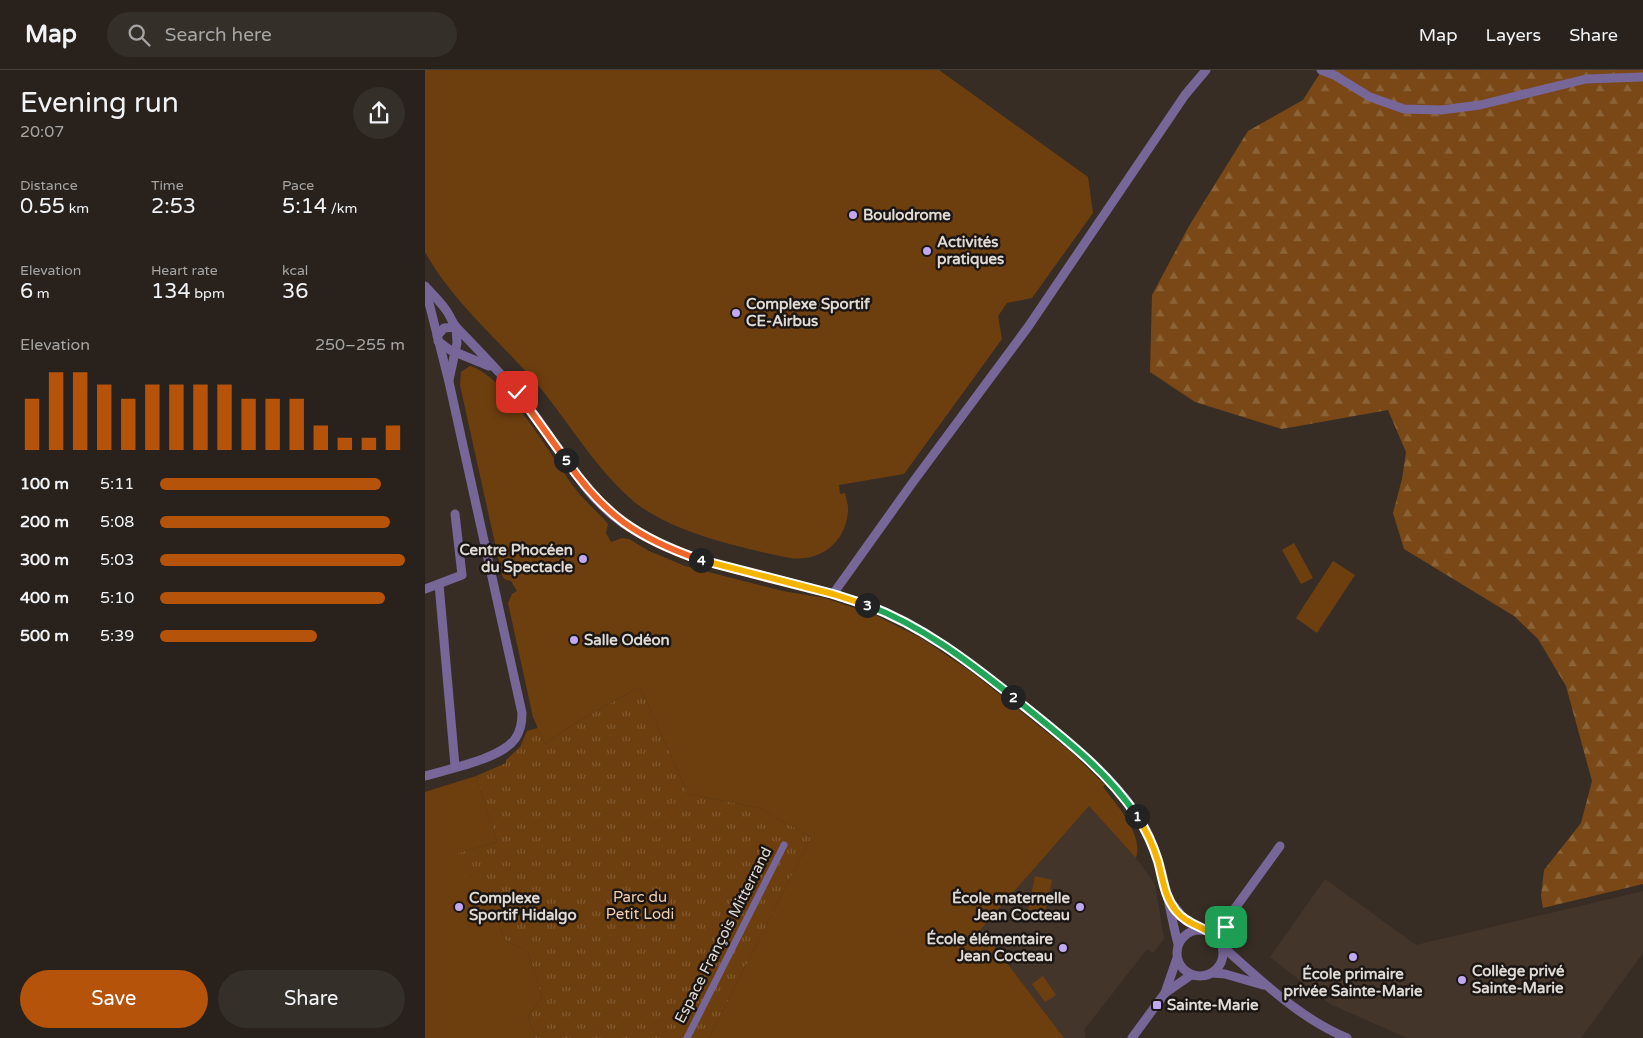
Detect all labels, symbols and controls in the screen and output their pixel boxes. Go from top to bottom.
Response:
search box [107,12,457,57]
text: Map [25,20,77,49]
icon: search [125,21,153,49]
text: Search here [165,24,272,46]
text: Map [1419,24,1458,46]
text: Layers [1486,24,1541,46]
text: Share [1569,24,1618,46]
text: Evening run [20,86,179,120]
button: share [353,87,405,139]
text: 20:07 [20,122,64,142]
text: Distance [20,177,78,194]
text: Time [151,177,184,194]
text: Pace [282,177,314,194]
text: 0.55 [20,194,65,219]
text: 2:53 [151,194,196,219]
text: 5:14 [282,194,327,219]
text: km [65,200,89,217]
text: /km [327,200,357,217]
place label: Boulodrome [863,206,951,224]
marker: Boulodrome [847,209,859,221]
place label: Activités pratiques [937,233,1004,269]
marker: Activités pratiques [921,245,933,257]
text: Elevation [20,262,81,279]
text: Heart rate [151,262,218,279]
text: kcal [282,262,308,279]
text: 6 [20,279,33,304]
text: 134 [151,279,191,304]
text: 36 [282,279,308,304]
text: m [33,285,50,302]
text: bpm [191,285,225,302]
place label: Complexe Sportif CE-Airbus [746,295,870,330]
marker: Complexe Sportif CE-Airbus [730,307,742,319]
text: Elevation [20,335,90,355]
text: 250–255 m [315,335,405,355]
pin [496,371,538,413]
icon: check [503,378,531,406]
pin: 5 [553,448,579,472]
text: 5 [562,452,571,469]
text: 100 m [20,474,69,494]
text: 5:11 [100,474,134,494]
text: 200 m [20,512,69,532]
text: 5:08 [100,512,134,532]
place label: Centre Phocéen du Spectacle [459,541,574,577]
pin: 4 [689,548,713,572]
text: 300 m [20,550,69,570]
text: 5:03 [100,550,134,570]
text: 4 [697,552,706,569]
marker: Centre Phocéen du Spectacle [577,553,589,565]
text: 400 m [20,588,69,608]
text: 5:10 [100,588,134,608]
pin: 3 [855,592,879,618]
text: 3 [863,597,872,614]
text: 500 m [20,626,69,646]
text: 5:39 [100,626,134,646]
place label: Salle Odéon [584,631,670,649]
marker: Salle Odéon [568,634,580,646]
pin: 2 [1001,684,1025,710]
text: 2 [1009,689,1018,706]
pin: 1 [1125,804,1149,828]
text: 1 [1133,808,1142,825]
street label: Espace François Mitterrand [671,844,775,1026]
park label: Parc du Petit Lodi [606,888,674,923]
place label: École maternelle Jean Cocteau [952,888,1071,924]
place label: Complexe Sportif Hidalgo [469,889,577,925]
marker: Complexe Sportif Hidalgo [453,901,465,913]
marker: École maternelle Jean Cocteau [1074,901,1086,913]
pin [1205,906,1247,948]
icon: arrive [1212,913,1240,941]
place label: École élémentaire Jean Cocteau [927,929,1053,965]
marker: École élémentaire Jean Cocteau [1057,942,1069,954]
marker: École primaire privée Sainte-Marie [1347,951,1359,963]
place label: Collège privé Sainte-Marie [1472,962,1565,997]
place label: École primaire privée Sainte-Marie [1283,964,1423,1001]
button: Save [20,970,208,1028]
button: Share [218,970,405,1028]
marker: Collège privé Sainte-Marie [1456,974,1468,986]
place label: Sainte-Marie [1167,996,1259,1014]
marker: Sainte-Marie [1151,999,1163,1011]

